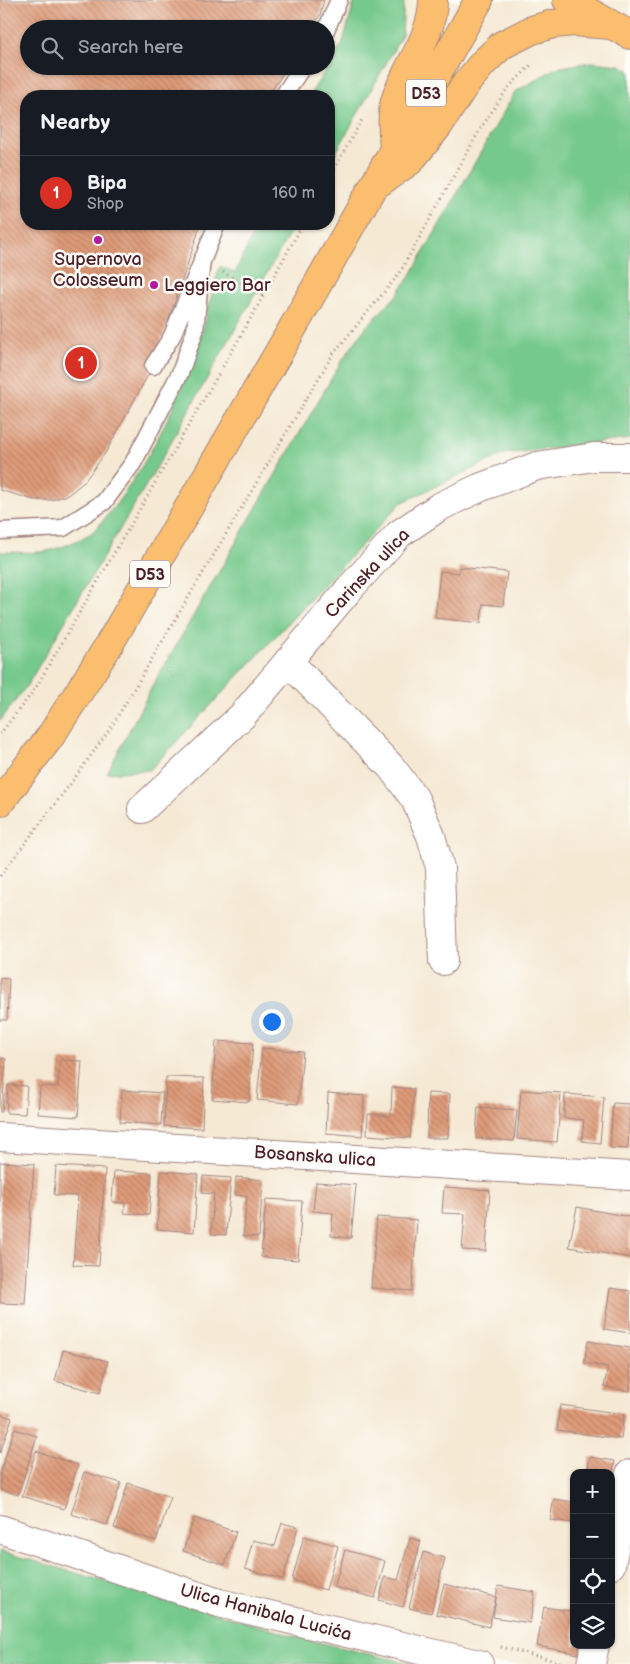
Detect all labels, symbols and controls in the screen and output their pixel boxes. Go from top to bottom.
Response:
search box [20,20,335,75]
icon: search [38,34,66,62]
text: Search here [78,36,183,59]
road number: D53 [406,80,446,106]
text: Nearby [40,110,110,135]
text: Bipa [87,172,127,195]
text: 1 [53,184,59,203]
text: 160 m [272,184,315,203]
text: Shop [87,195,124,214]
marker: Supernova Colosseum [92,234,104,246]
place label: Supernova Colosseum [53,249,143,291]
place label: Leggiero Bar [164,275,271,296]
marker: Leggiero Bar [148,279,160,291]
pin: 1 [65,344,97,382]
street label: Carinska ulica [321,524,414,622]
road number: D53 [130,560,170,588]
your location [259,1009,285,1035]
street label: Bosanska ulica [253,1142,377,1171]
map controls [570,1469,615,1649]
button: + [570,1469,615,1514]
button: − [570,1514,615,1559]
button: locate [570,1559,615,1604]
street label: Ulica Hanibala Lucića [178,1579,354,1646]
button: layers [570,1604,615,1649]

